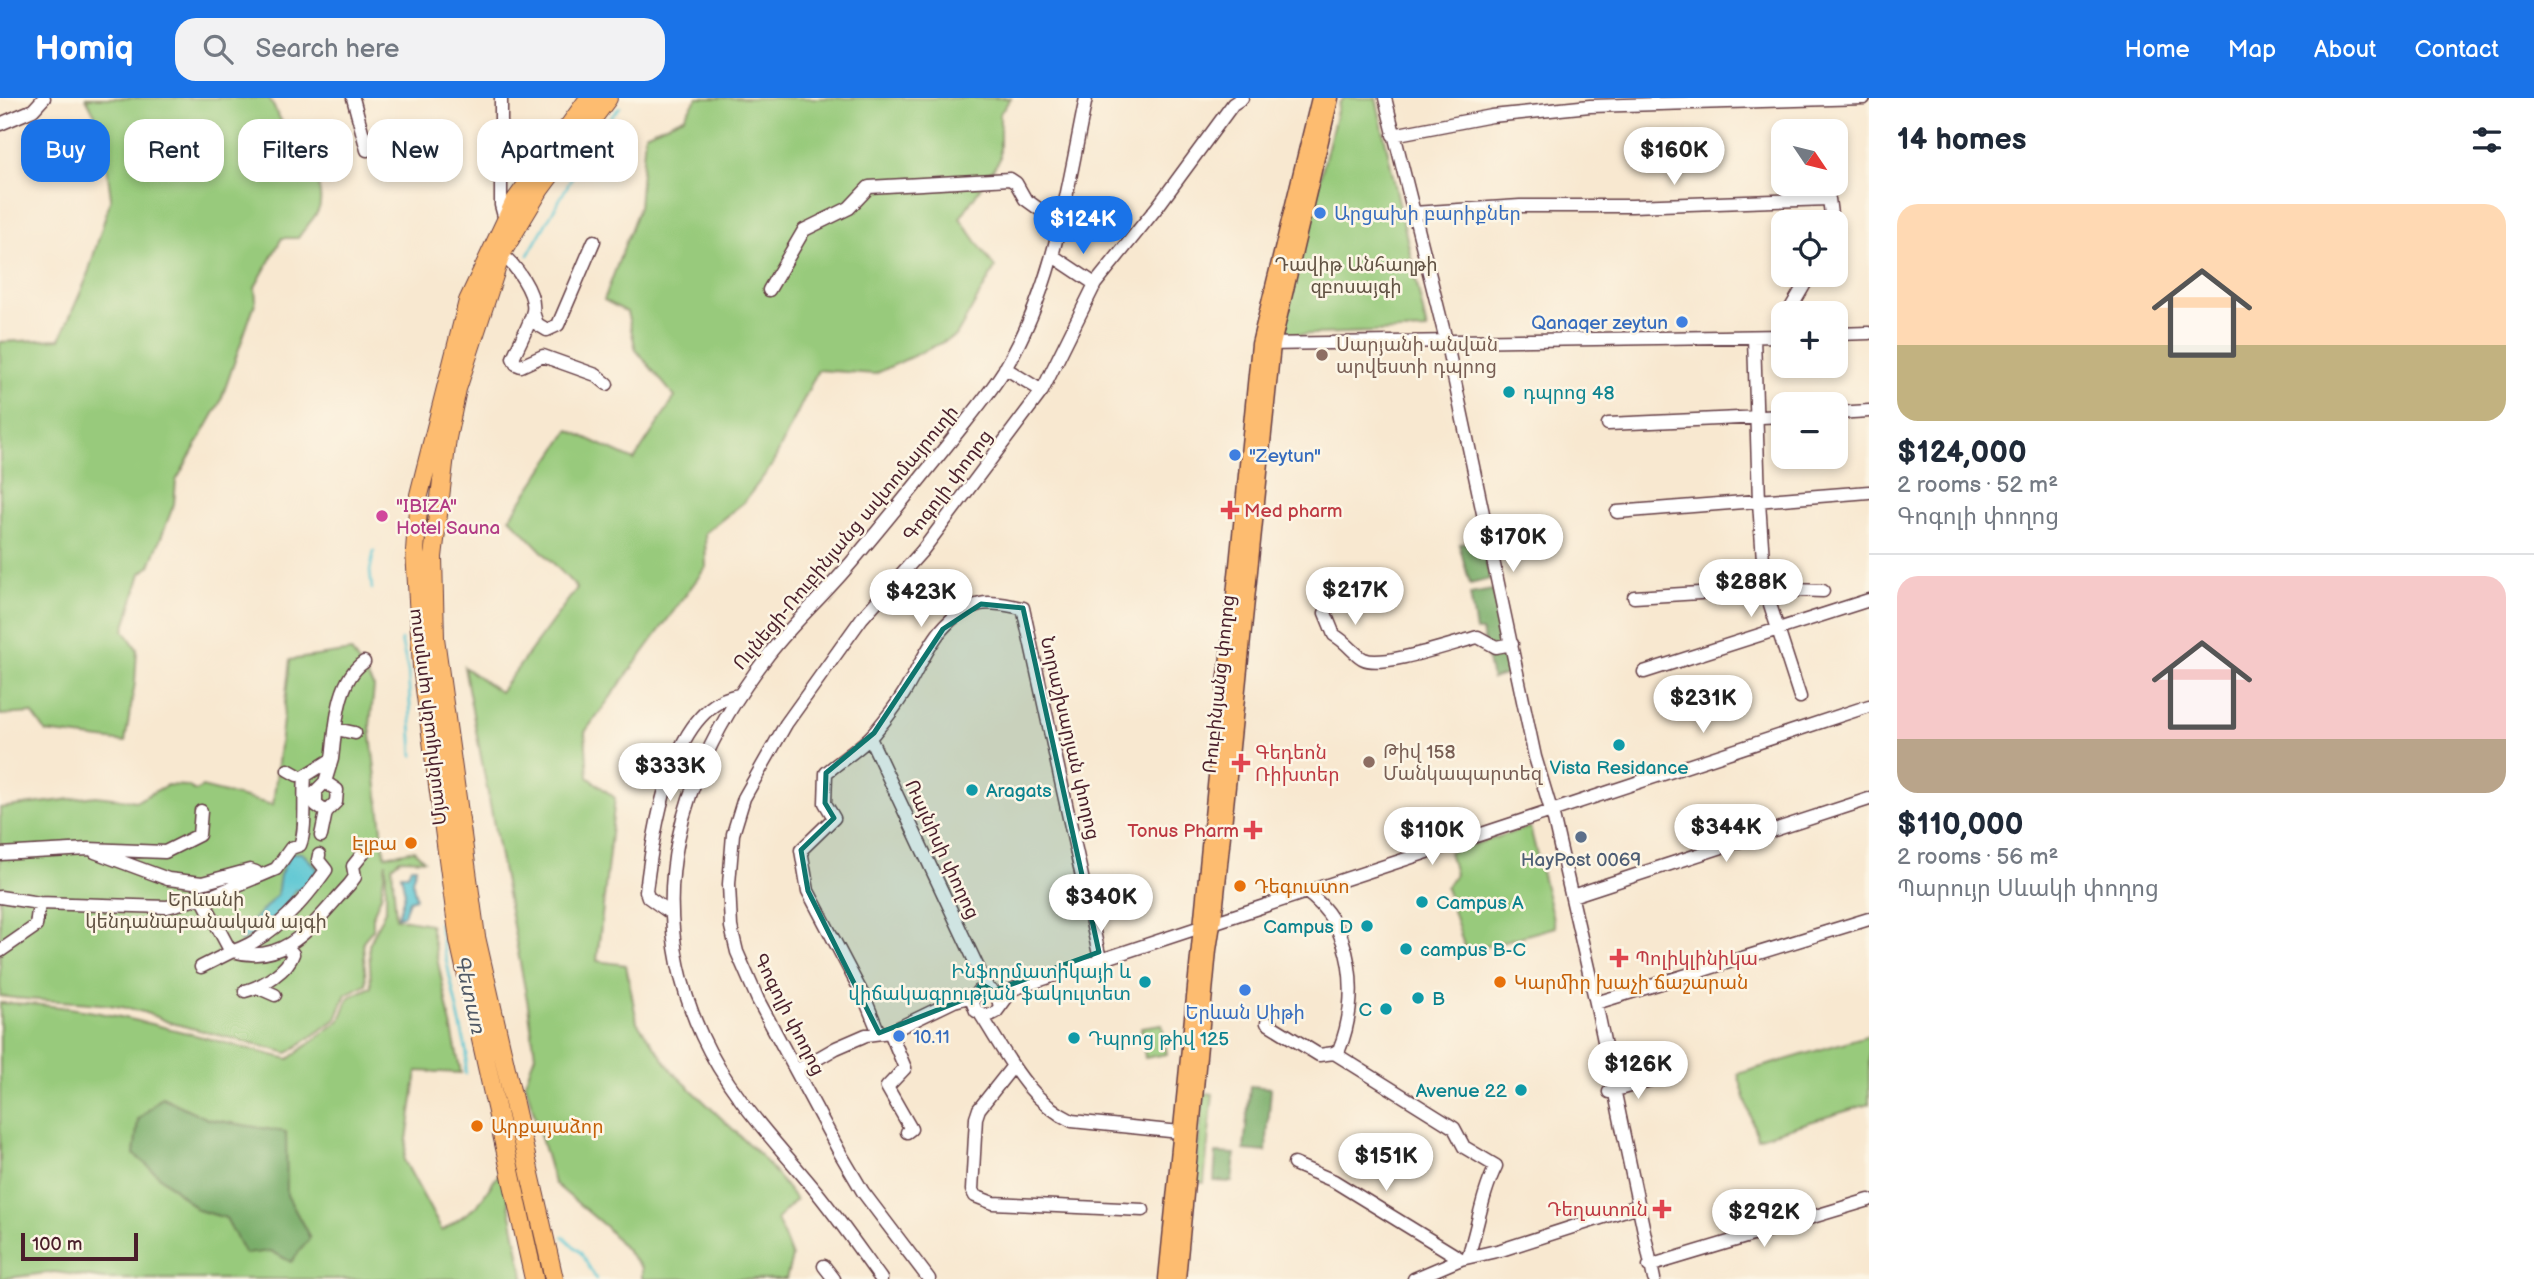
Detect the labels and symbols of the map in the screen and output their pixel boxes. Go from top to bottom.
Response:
north arrow [1771,119,1848,196]
pin: $160K [1625,127,1723,187]
pin: $124K [1034,197,1132,256]
place label: Արցախի բարիքներ [1334,203,1521,226]
marker: Արցախի բարիքներ [1312,205,1328,221]
park label: Դավիթ Անհաղթի զբոսայգի [1274,254,1438,299]
place label: Qanaqer zeytun [1531,312,1668,335]
marker: Qanaqer zeytun [1674,314,1690,330]
place label: Սարյանի անվան արվեստի դպրոց [1336,334,1498,379]
marker: Սարյանի անվան արվեստի դպրոց [1314,347,1330,363]
place label: դպրոց 48 [1523,382,1615,405]
marker: դպրոց 48 [1501,384,1517,400]
street label: Ուլնեցի-Ռուբինյանց ավտոմայրուղի [729,401,964,675]
street label: Գոգոլի փողոց [899,426,998,546]
place label: "Zeytun" [1249,445,1321,468]
marker: "Zeytun" [1227,447,1243,463]
place label: "IBIZA" Hotel Sauna [396,495,500,540]
place label: Med pharm [1244,500,1343,523]
marker: Med pharm [1222,502,1238,518]
marker: "IBIZA" Hotel Sauna [374,508,390,524]
pin: $170K [1464,514,1562,574]
pin: $288K [1702,560,1800,619]
pin: $217K [1306,568,1404,627]
pin: $423K [872,570,970,629]
street label: Ռուբինյանց փողոց [1199,594,1240,775]
street label: Մյասնիկյանի պողոտա [403,607,452,827]
street label: Նորաշխարյան փողոց [1035,634,1104,842]
pin: $231K [1654,676,1752,735]
marker: Vista Residance [1611,737,1627,753]
place label: Թիվ 158 Մանկապարտեզ [1383,741,1544,786]
place label: Գեդեոն Ռիխտեր [1255,742,1340,787]
pin: $333K [621,744,719,803]
marker: Թիվ 158 Մանկապարտեզ [1361,754,1377,770]
marker: Գեդեոն Ռիխտեր [1233,755,1249,771]
place label: Vista Residance [1549,757,1689,780]
street label: Ռայնիսի փողոց [899,776,984,923]
place label: Aragats [986,780,1052,803]
marker: Aragats [964,782,980,798]
pin: $344K [1677,804,1775,864]
pin: $110K [1383,808,1481,867]
place label: Tonus Pharm [1127,820,1239,843]
marker: Tonus Pharm [1245,822,1261,838]
marker: HayPost 0069 [1573,829,1589,845]
place label: Էլբա [352,833,397,856]
marker: Էլբա [403,835,419,851]
place label: HayPost 0069 [1521,849,1641,872]
pin: $340K [1052,874,1150,934]
place label: Դեգուստո [1254,876,1350,899]
marker: Դեգուստո [1232,878,1248,894]
park label: Երևանի կենդանաբանական այգի [85,889,327,934]
place label: Campus A [1436,892,1524,915]
marker: Campus A [1414,894,1430,910]
place label: Campus D [1263,916,1353,939]
marker: Campus D [1359,918,1375,934]
place label: campus B-C [1420,939,1526,962]
marker: campus B-C [1398,941,1414,957]
marker: Պոլիկլինիկա [1609,948,1629,968]
place label: Պոլիկլինիկա [1635,948,1758,971]
street label: Գոգոլի փողոց [748,950,829,1080]
water label: Գետառ [448,952,491,1037]
place label: Ինֆորմատիկայի և վիճակագրության ֆակուլտետ [848,961,1131,1006]
place label: Կարմիր խաչի ճաշարան [1514,972,1748,995]
marker: Ինֆորմատիկայի և վիճակագրության ֆակուլտետ [1137,974,1153,990]
marker: Կարմիր խաչի ճաշարան [1492,974,1508,990]
marker: Երևան Սիթի [1237,982,1253,998]
place label: B [1432,988,1445,1011]
marker: B [1410,990,1426,1006]
place label: C [1358,999,1372,1022]
marker: C [1378,1001,1394,1017]
place label: Երևան Սիթի [1185,1002,1305,1025]
place label: 10.11 [913,1026,950,1049]
marker: 10.11 [891,1028,907,1044]
place label: Դպրոց թիվ 125 [1088,1028,1229,1051]
marker: Դպրոց թիվ 125 [1066,1030,1082,1046]
pin: $126K [1589,1042,1687,1101]
place label: Avenue 22 [1416,1080,1508,1103]
marker: Avenue 22 [1513,1082,1529,1098]
place label: Արքայաձոր [491,1116,604,1139]
marker: Արքայաձոր [469,1118,485,1134]
pin: $151K [1337,1134,1435,1193]
pin: $292K [1715,1190,1813,1249]
place label: Դեղատուն [1547,1199,1648,1222]
marker: Դեղատուն [1654,1201,1670,1217]
scale bar [21,1230,138,1262]

